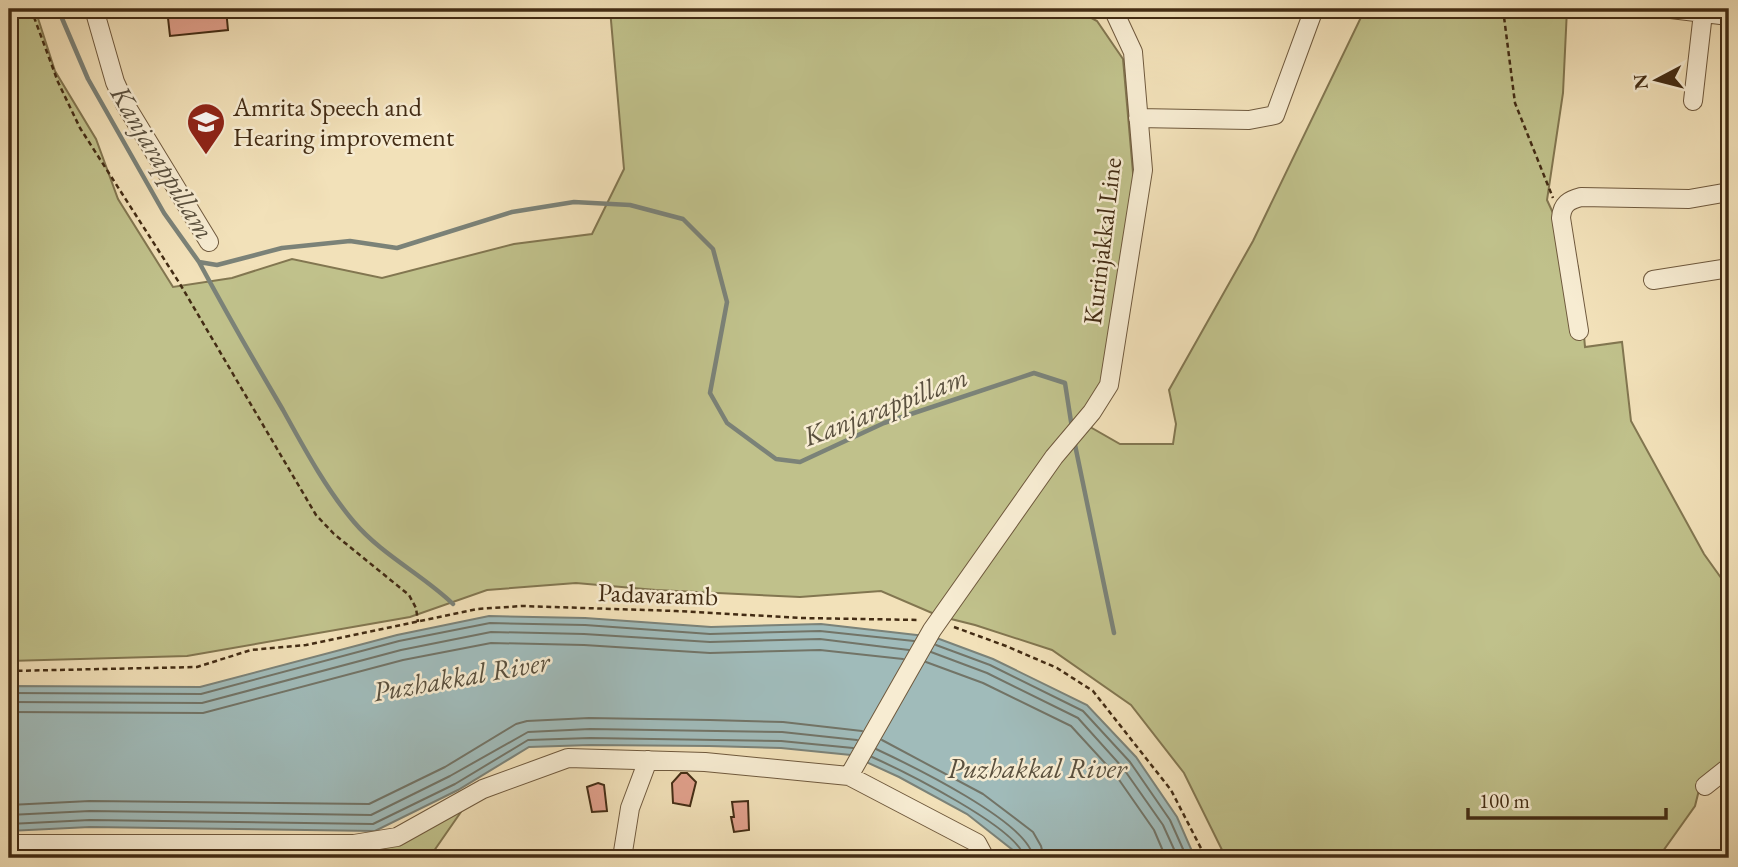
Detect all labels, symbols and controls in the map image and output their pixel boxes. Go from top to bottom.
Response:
north arrow [1622,46,1692,116]
text: N [1627,72,1654,91]
water label: Kanjarappillam [102,78,223,246]
place label: Amrita Speech and Hearing improvement [232,90,454,154]
school or university icon: Amrita Speech and Hearing improvement [185,101,227,156]
street label: Kurinjakkal Line [1075,156,1129,326]
water label: Kanjarappillam [797,358,972,454]
street label: Padavaramb [597,575,719,613]
water label: Puzhakkal River [370,642,554,709]
water label: Puzhakkal River [947,750,1128,786]
scale bar [1468,776,1666,820]
text: 100 m [1479,787,1530,814]

